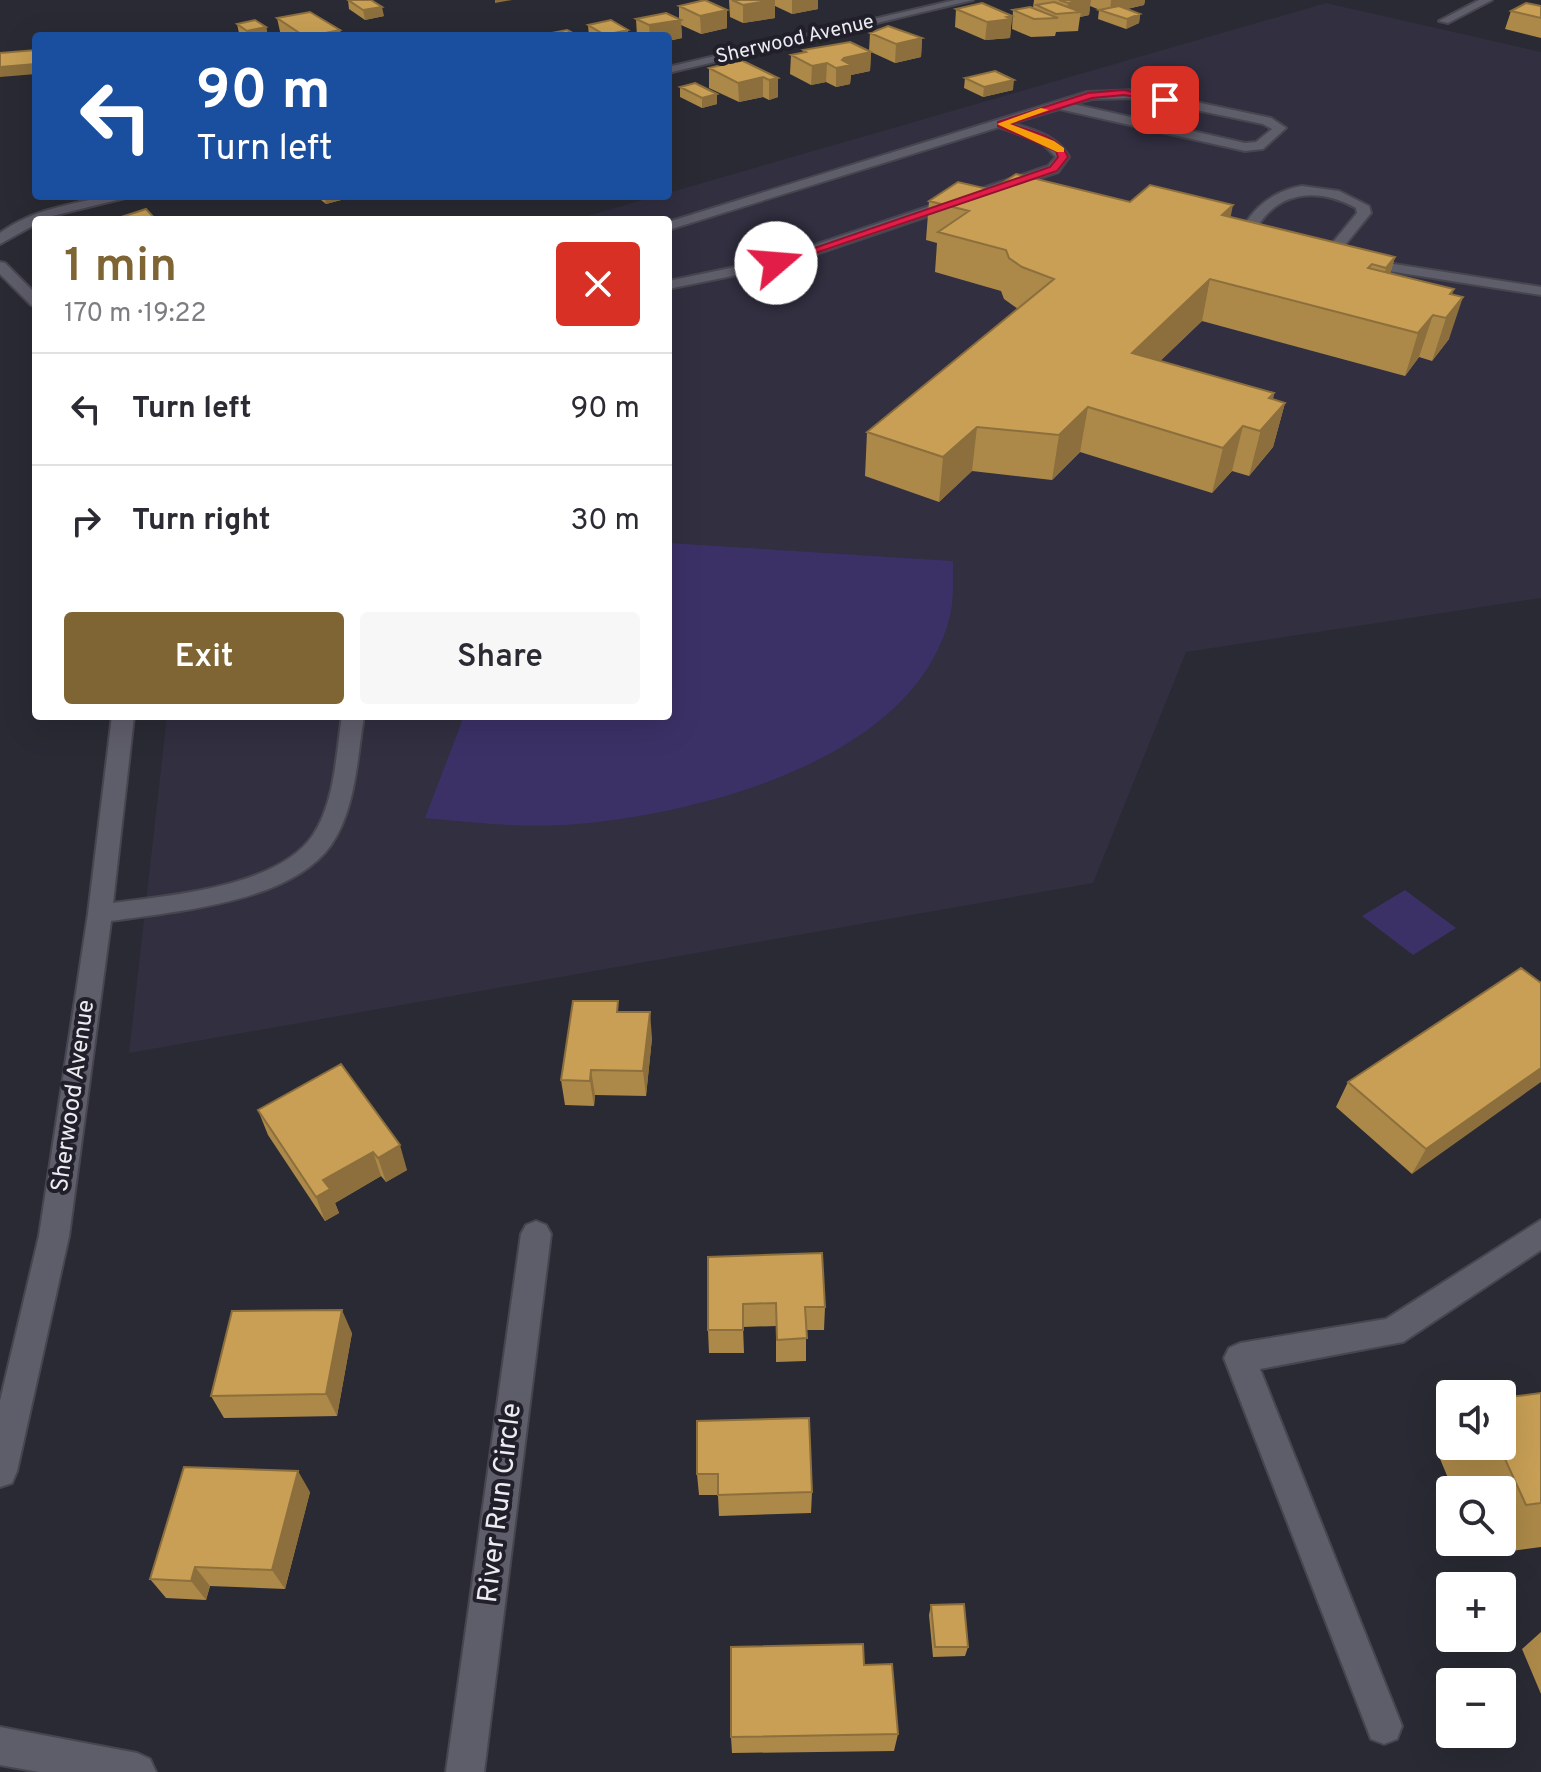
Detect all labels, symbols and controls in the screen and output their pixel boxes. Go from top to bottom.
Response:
street label: Sherwood Avenue [713,9,877,71]
text: 90 m [196,58,331,128]
icon: left [64,64,168,168]
pin [1131,66,1199,134]
icon: arrive [1143,78,1187,122]
text: Turn left [196,127,333,173]
position arrow [734,221,818,305]
text: 1 min [64,238,177,298]
button: close [556,242,640,326]
text: 170 m · 19:22 [64,298,206,331]
icon: left [64,387,108,431]
text: Turn left [132,391,252,428]
text: 90 m [571,391,640,428]
icon: right [64,499,108,543]
text: Turn right [132,503,270,540]
text: 30 m [571,503,640,540]
button: Exit [64,612,344,704]
button: Share [360,612,640,704]
street label: Sherwood Avenue [46,998,102,1194]
map controls [1436,1380,1516,1748]
button: sound [1436,1380,1516,1460]
street label: River Run Circle [471,1401,531,1605]
button: search [1436,1476,1516,1556]
button: + [1436,1572,1516,1652]
button: − [1436,1668,1516,1748]

